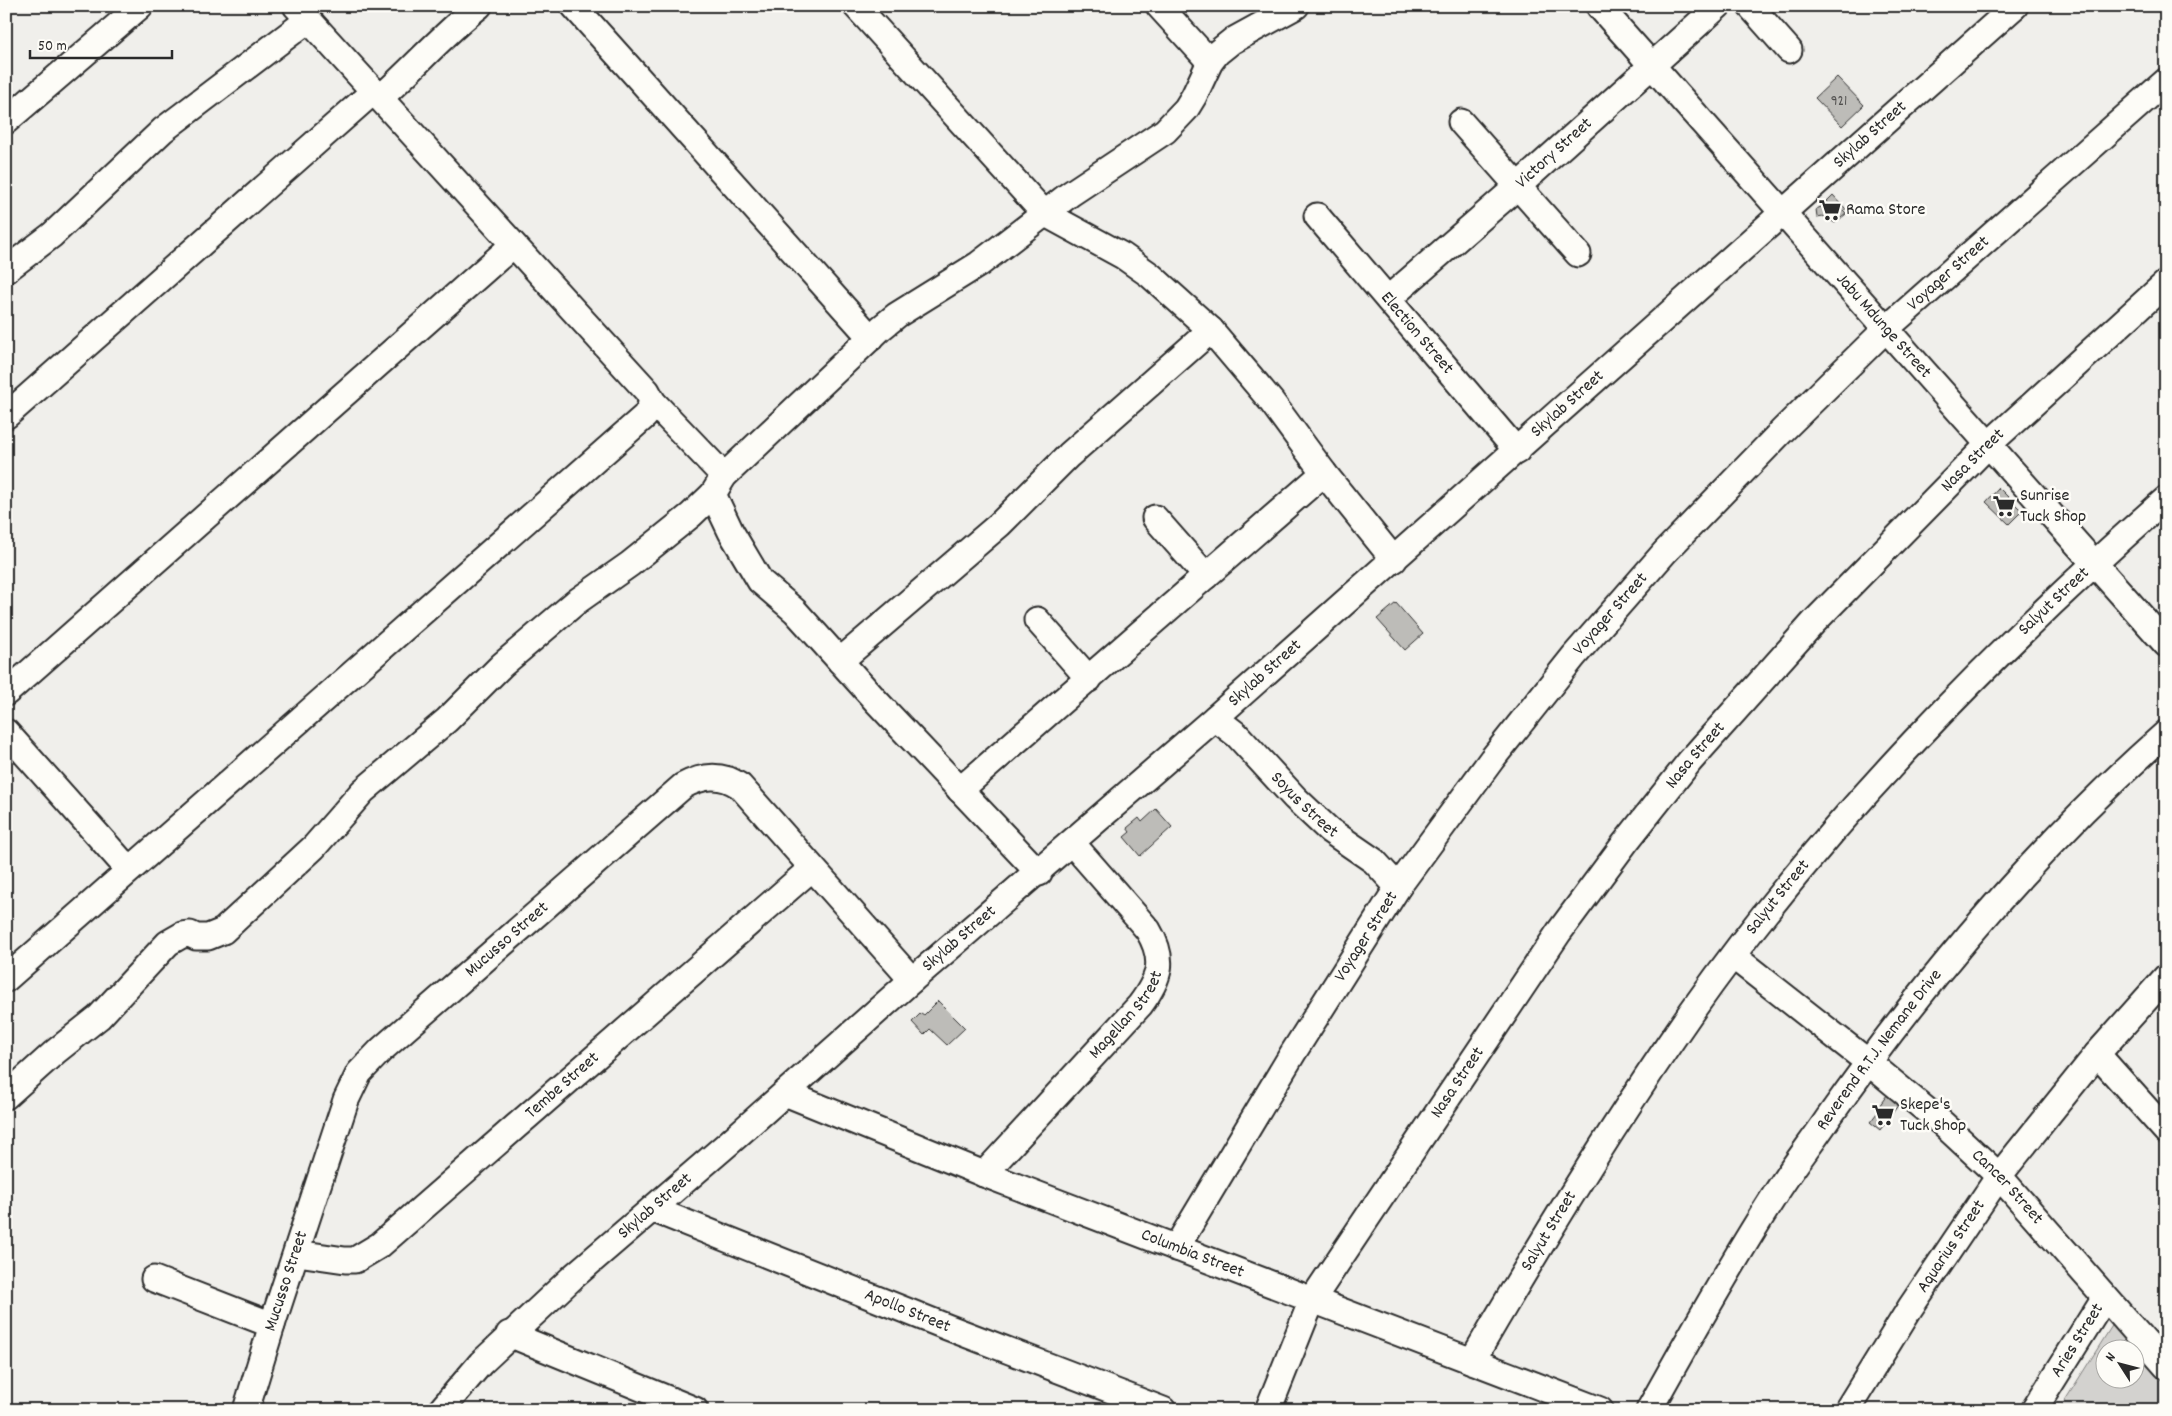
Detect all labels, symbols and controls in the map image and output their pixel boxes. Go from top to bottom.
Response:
scale bar [30,28,172,60]
text: 50 m [38,36,67,58]
house number: 921 [1831,91,1847,113]
street label: Skylab Street [1828,95,1913,175]
street label: Victory Street [1510,112,1598,195]
supermarket icon: Rama Store [1817,197,1843,223]
place label: Rama Store [1846,198,1925,223]
street label: Voyager Street [1902,230,1996,317]
street label: Jabu Mdunge Street [1830,268,1937,384]
street label: Election Street [1374,286,1460,380]
street label: Skylab Street [1525,364,1610,444]
street label: Nasa Street [1935,423,2011,498]
place label: Sunrise Tuck Shop [2020,484,2086,530]
supermarket icon: Sunrise Tuck Shop [1991,493,2017,519]
street label: Salyut Street [2013,561,2096,642]
street label: Voyager Street [1567,567,1654,661]
street label: Skylab Street [1223,634,1308,713]
street label: Nasa Street [1660,716,1732,794]
street label: Soyus Street [1264,766,1343,845]
street label: Salyut Street [1740,854,1816,940]
street label: Voyager Street [1328,886,1405,987]
street label: Mucusso Street [460,896,555,984]
street label: Skylab Street [917,900,1002,978]
street label: Reverend R.T.J. Nemane Drive [1811,964,1948,1136]
street label: Magellan Street [1083,968,1170,1065]
street label: Nasa Street [1425,1042,1491,1124]
street label: Tembe Street [520,1046,605,1125]
place label: Skepe's Tuck Shop [1900,1093,1966,1139]
supermarket icon: Skepe's Tuck Shop [1870,1102,1896,1128]
street label: Cancer Street [1966,1144,2049,1231]
street label: Skylab Street [612,1167,698,1245]
street label: Salyut Street [1515,1186,1584,1276]
street label: Aquarius Street [1911,1195,1992,1298]
street label: Columbia Street [1137,1223,1248,1285]
street label: Mucusso Street [258,1227,315,1334]
street label: Apollo Street [861,1283,954,1340]
street label: Aries Street [2045,1298,2111,1382]
north arrow [2094,1338,2144,1388]
text: N [2101,1349,2121,1366]

